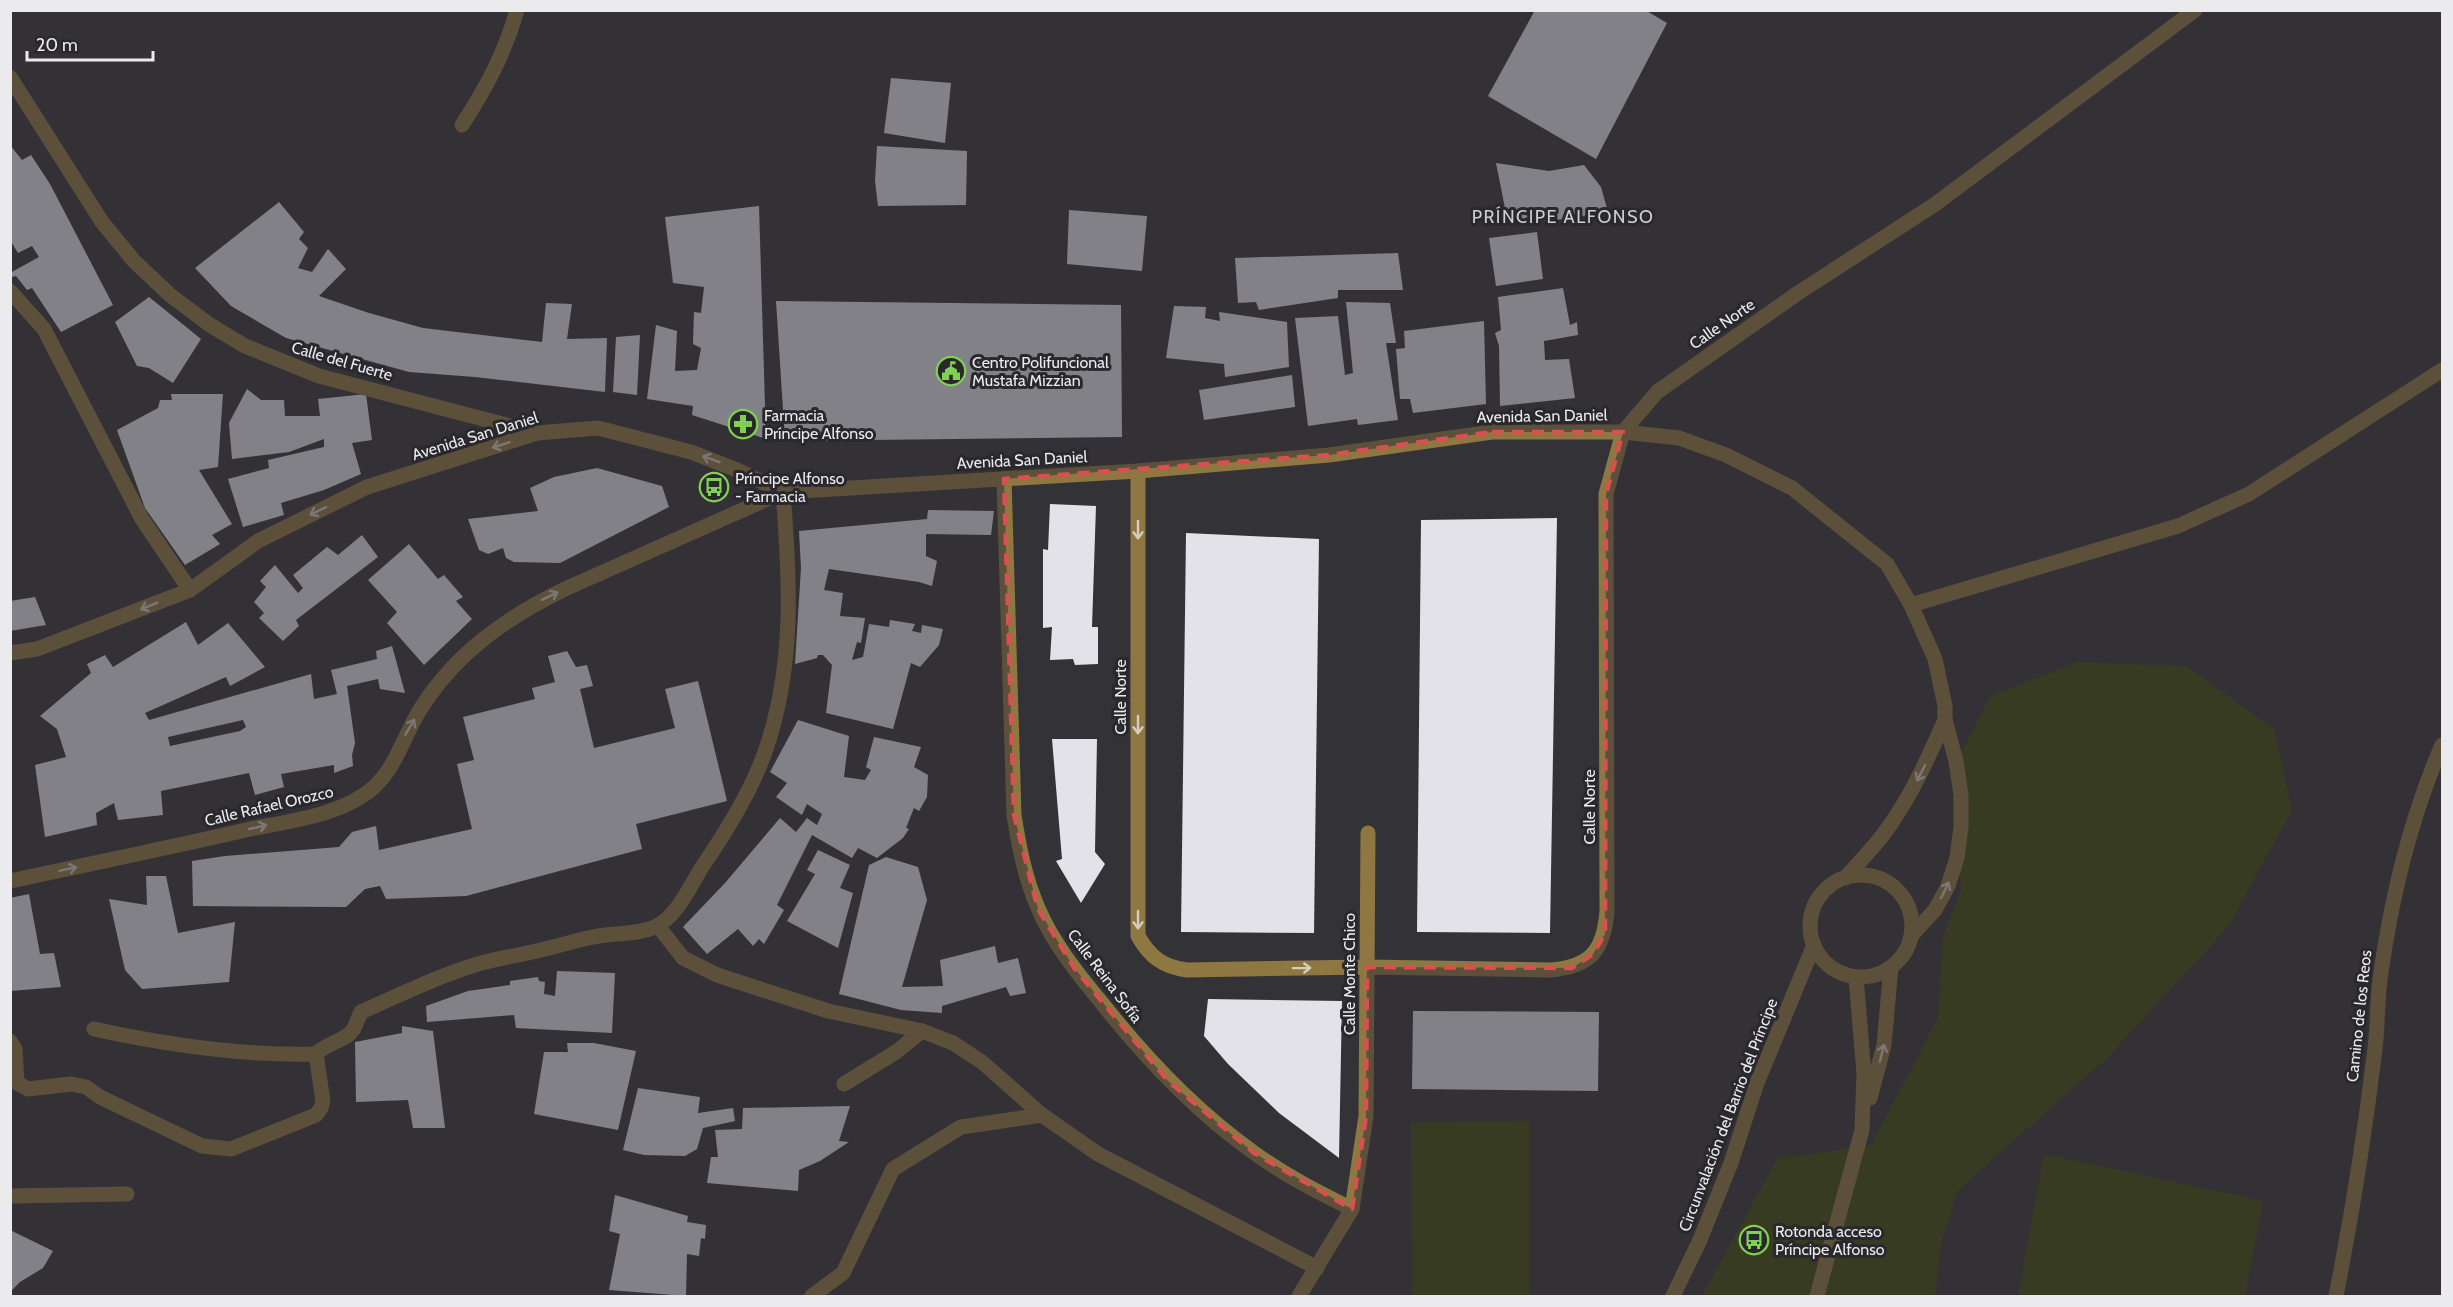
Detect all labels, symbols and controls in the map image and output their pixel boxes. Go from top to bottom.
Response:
scale bar [27,24,153,62]
text: 20 m [36,34,78,56]
district label: PRÍNCIPE ALFONSO [1472,206,1654,228]
street label: Calle Norte [1686,295,1758,353]
street label: Calle del Fuerte [289,338,395,384]
place label: Centro Polifuncional Mustafa Mizzian [972,353,1109,390]
public building icon: Centro Polifuncional Mustafa Mizzian [935,355,967,387]
street label: Avenida San Daniel [1476,405,1608,427]
place label: Farmacia Príncipe Alfonso [764,406,874,443]
street label: Avenida San Daniel [410,408,541,464]
pharmacy icon: Farmacia Príncipe Alfonso [727,408,759,440]
one-way arrow [492,440,511,451]
street label: Avenida San Daniel [956,447,1088,473]
one-way arrow [702,453,721,464]
place label: Príncipe Alfonso - Farmacia [735,469,845,506]
bus stop icon: Príncipe Alfonso - Farmacia [698,471,730,503]
one-way arrow [310,506,328,517]
one-way arrow [1132,519,1144,539]
one-way arrow [541,590,559,602]
one-way arrow [140,601,159,612]
street label: Calle Norte [1111,659,1130,735]
one-way arrow [1132,714,1144,734]
one-way arrow [404,719,416,736]
one-way arrow [1914,764,1926,782]
street label: Calle Norte [1580,769,1599,845]
street label: Calle Rafael Orozco [203,782,335,830]
one-way arrow [249,821,268,833]
one-way arrow [57,863,77,874]
one-way arrow [1940,881,1952,899]
one-way arrow [1132,909,1144,929]
street label: Calle Monte Chico [1340,913,1359,1035]
street label: Calle Reina Sofía [1064,925,1147,1027]
street label: Camino de los Reos [2343,949,2375,1083]
one-way arrow [1292,962,1312,974]
street label: Circunvalación del Barrio del Príncipe [1675,996,1781,1234]
one-way arrow [1876,1044,1888,1063]
place label: Rotonda acceso Príncipe Alfonso [1775,1222,1885,1259]
bus stop icon: Rotonda acceso Príncipe Alfonso [1738,1224,1770,1256]

